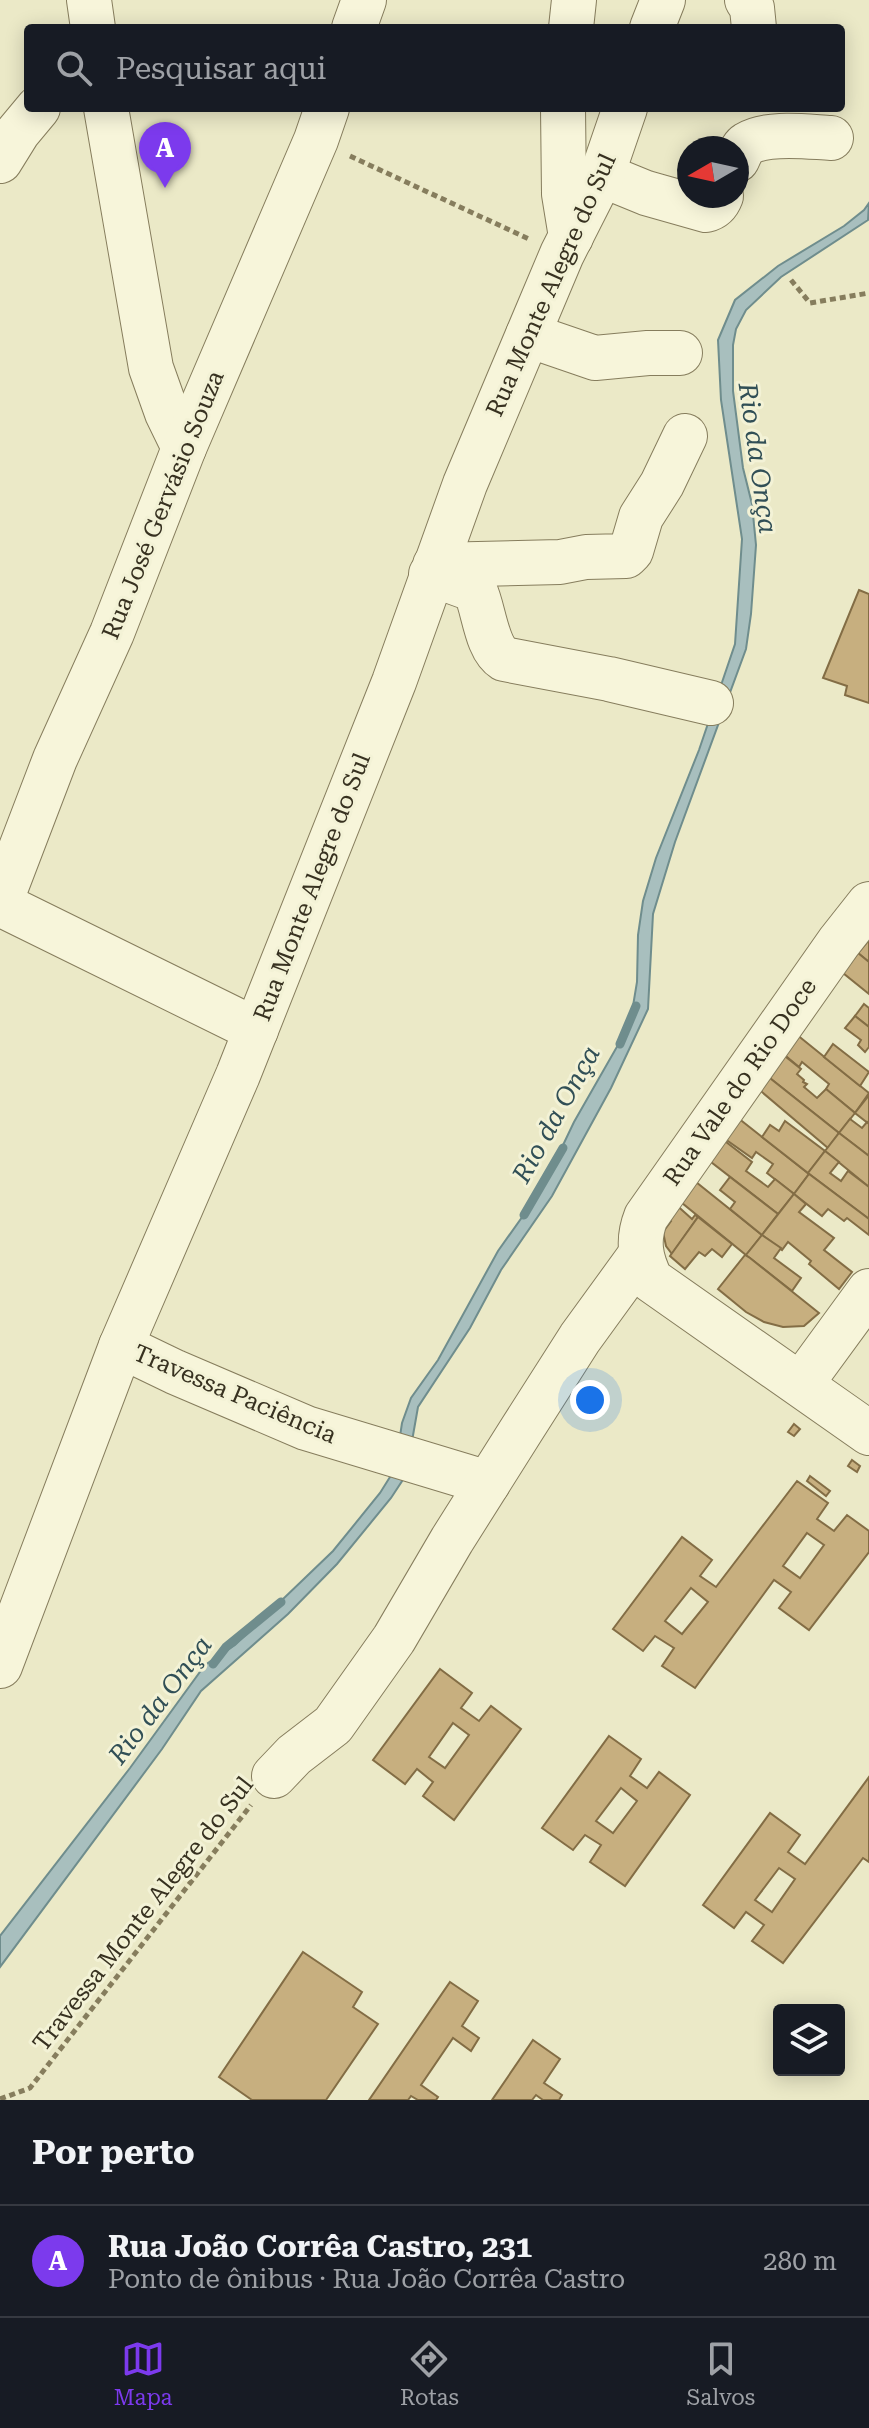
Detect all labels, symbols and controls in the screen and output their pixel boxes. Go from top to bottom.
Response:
search box [24,24,845,112]
icon: search [52,46,96,90]
text: Pesquisar aqui [116,51,326,86]
pin: A [139,122,191,188]
north arrow [677,136,749,208]
street label: Rua Monte Alegre do Sul [480,149,622,421]
street label: Rua José Gervásio Souza [96,367,230,643]
water label: Rio da Onça [732,380,783,535]
street label: Rua Monte Alegre do Sul [248,749,376,1025]
street label: Rua Vale do Rio Doce [658,973,822,1191]
water label: Rio da Onça [506,1040,606,1189]
street label: Travessa Paciência [129,1339,341,1449]
your location [570,1380,610,1420]
water label: Rio da Onça [102,1630,218,1770]
street label: Travessa Monte Alegre do Sul [27,1771,259,2057]
map controls [773,2004,845,2076]
button: layers [773,2004,845,2076]
text: Por perto [32,2132,195,2172]
text: Rua João Corrêa Castro, 231 [108,2229,532,2264]
text: A [49,2246,67,2276]
text: 280 m [763,2246,837,2276]
text: Ponto de ônibus · Rua João Corrêa Castro [108,2264,625,2294]
tab: Mapa [114,2337,173,2410]
tab: Rotas [400,2337,459,2410]
tab: Salvos [686,2337,755,2410]

